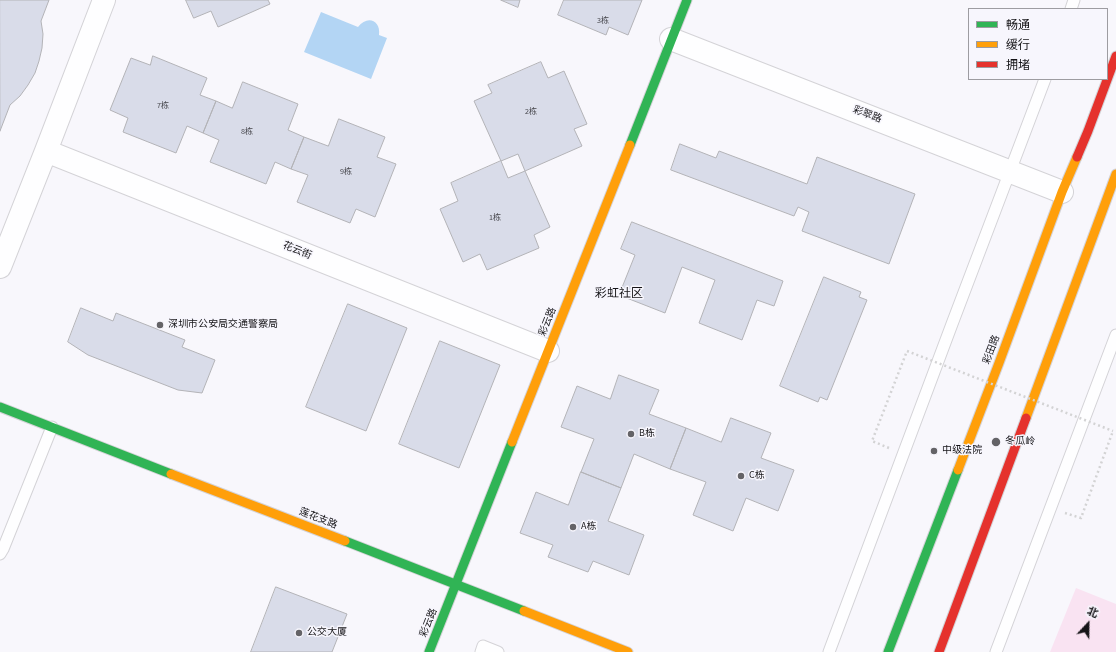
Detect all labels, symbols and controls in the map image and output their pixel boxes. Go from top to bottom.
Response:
legend [968,8,1108,80]
house number: 3栋 [597,16,609,26]
text: 畅通 [1006,17,1030,34]
text: 缓行 [1006,37,1030,54]
text: 拥堵 [1006,57,1030,74]
house number: 7栋 [157,101,169,111]
street label: 彩翠路 [851,104,883,126]
house number: 2栋 [525,107,537,117]
house number: 8栋 [241,127,253,137]
house number: 9栋 [340,167,352,177]
house number: 1栋 [489,213,501,223]
street label: 花云街 [281,240,313,262]
district label: 彩虹社区 [595,287,643,301]
street label: 彩云路 [537,306,559,338]
place label: 深圳市公安局交通警察局 [168,319,278,331]
marker: 深圳市公安局交通警察局 [155,320,165,330]
street label: 彩田路 [981,334,1003,366]
place label: B栋 [639,428,655,440]
marker: B栋 [626,429,636,439]
marker: 冬瓜岭 [990,436,1002,448]
place label: 冬瓜岭 [1005,436,1035,448]
place label: 中级法院 [942,445,982,457]
marker: 中级法院 [929,446,939,456]
place label: C栋 [749,470,765,482]
marker: C栋 [736,471,746,481]
street label: 莲花支路 [297,506,339,532]
place label: A栋 [581,521,596,533]
marker: A栋 [568,522,578,532]
text: 北 [1085,603,1101,621]
north arrow [1068,604,1108,644]
street label: 彩云路 [418,607,440,639]
place label: 公交大厦 [307,627,347,639]
marker: 公交大厦 [294,628,304,638]

